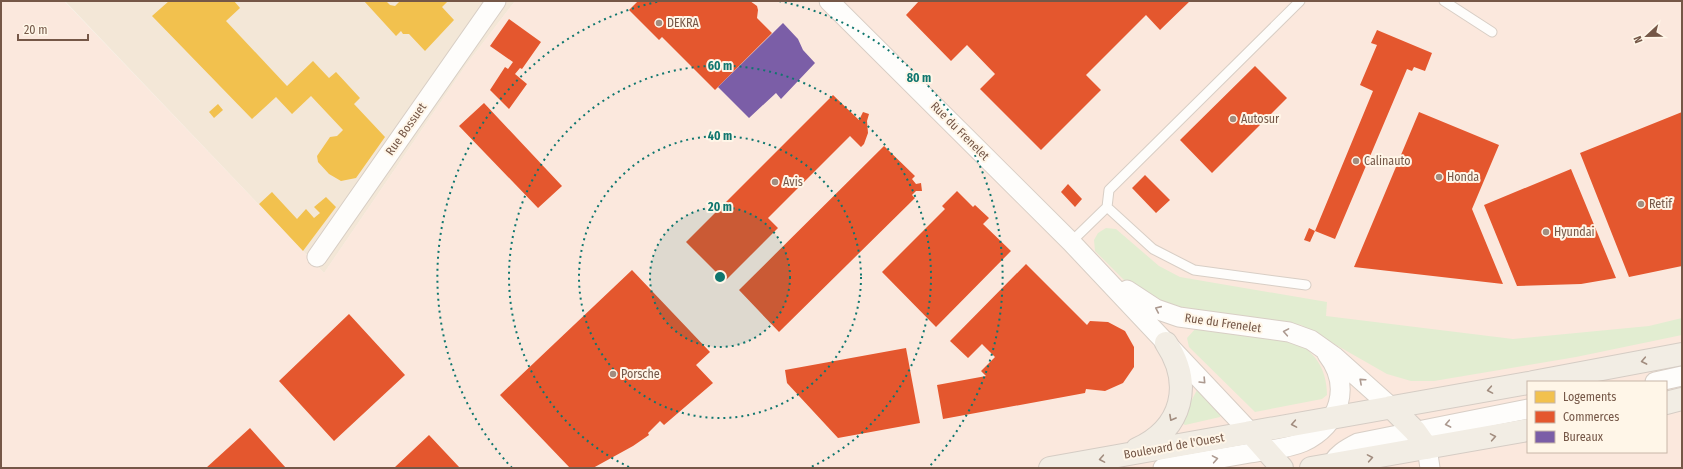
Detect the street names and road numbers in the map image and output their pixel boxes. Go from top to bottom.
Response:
street label: Rue du Frenelet [928,99,992,163]
street label: Rue Bossuet [383,100,429,158]
street label: Rue du Frenelet [1184,311,1262,335]
street label: Boulevard de l'Ouest [1123,430,1225,462]

